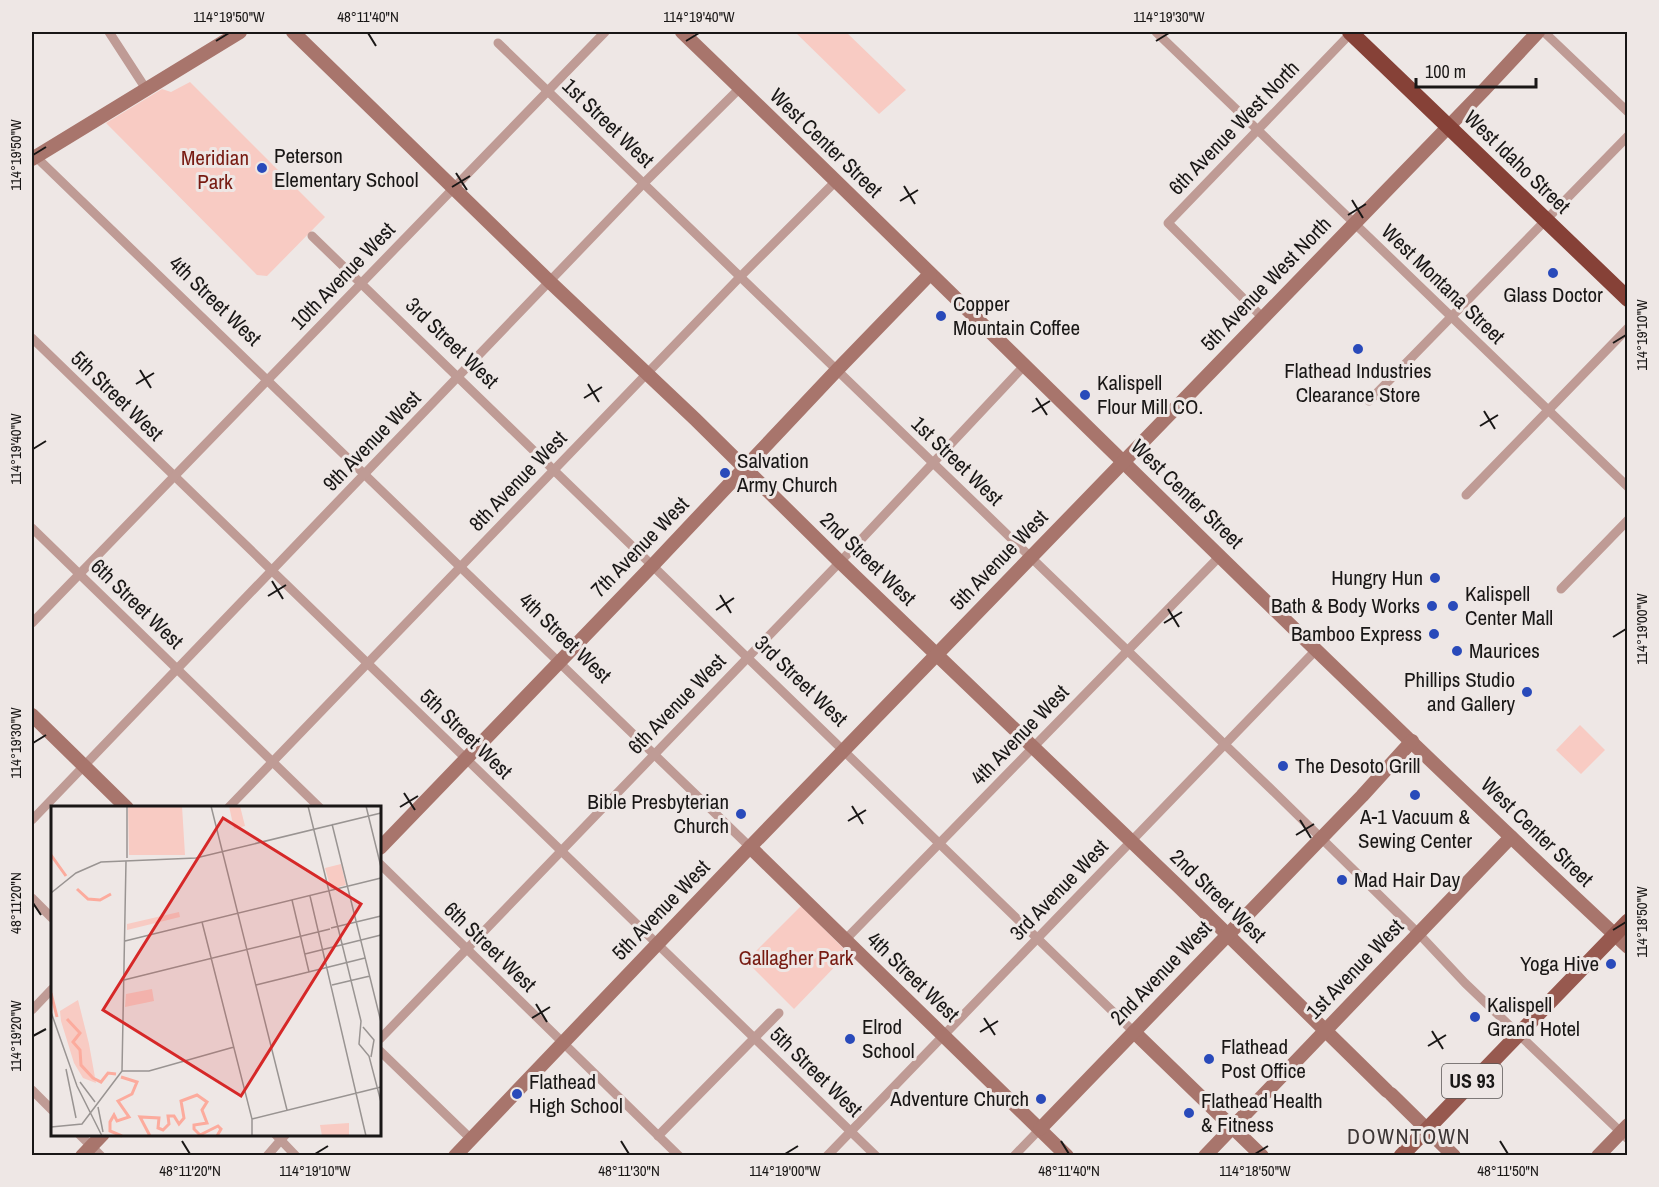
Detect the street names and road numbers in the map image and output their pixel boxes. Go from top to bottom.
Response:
street label: 6th Avenue West North [1162,54,1305,201]
street label: 1st Street West [556,71,661,174]
street label: West Center Street [764,81,889,204]
street label: West Idaho Street [1458,103,1577,220]
street label: 5th Avenue West North [1194,210,1337,357]
street label: 10th Avenue West [284,215,402,336]
street label: West Montana Street [1375,217,1512,350]
street label: 4th Street West [163,249,268,352]
street label: 3rd Street West [399,291,505,395]
street label: 5th Street West [65,344,170,447]
street label: 9th Avenue West [316,384,427,497]
street label: 1st Street West [905,409,1010,512]
street label: 8th Avenue West [462,424,573,537]
street label: West Center Street [1125,432,1250,555]
street label: 7th Avenue West [584,490,695,603]
street label: 5th Avenue West [943,503,1054,616]
street label: 2nd Street West [814,505,923,612]
street label: 6th Street West [85,552,190,655]
street label: 4th Street West [513,586,618,689]
street label: 3rd Street West [748,629,854,733]
street label: 6th Avenue West [621,647,732,760]
street label: 4th Avenue West [964,678,1075,791]
street label: 5th Street West [414,682,519,785]
street label: West Center Street [1475,770,1600,893]
street label: 3rd Avenue West [1003,832,1115,947]
street label: 2nd Street West [1164,842,1273,949]
street label: 5th Avenue West [605,853,716,966]
street label: 6th Street West [438,895,543,998]
street label: 1st Avenue West [1300,912,1410,1025]
street label: 2nd Avenue West [1104,914,1218,1031]
street label: 4th Street West [861,925,966,1028]
street label: 5th Street West [764,1020,869,1123]
road number: US 93 [1442,1064,1502,1098]

